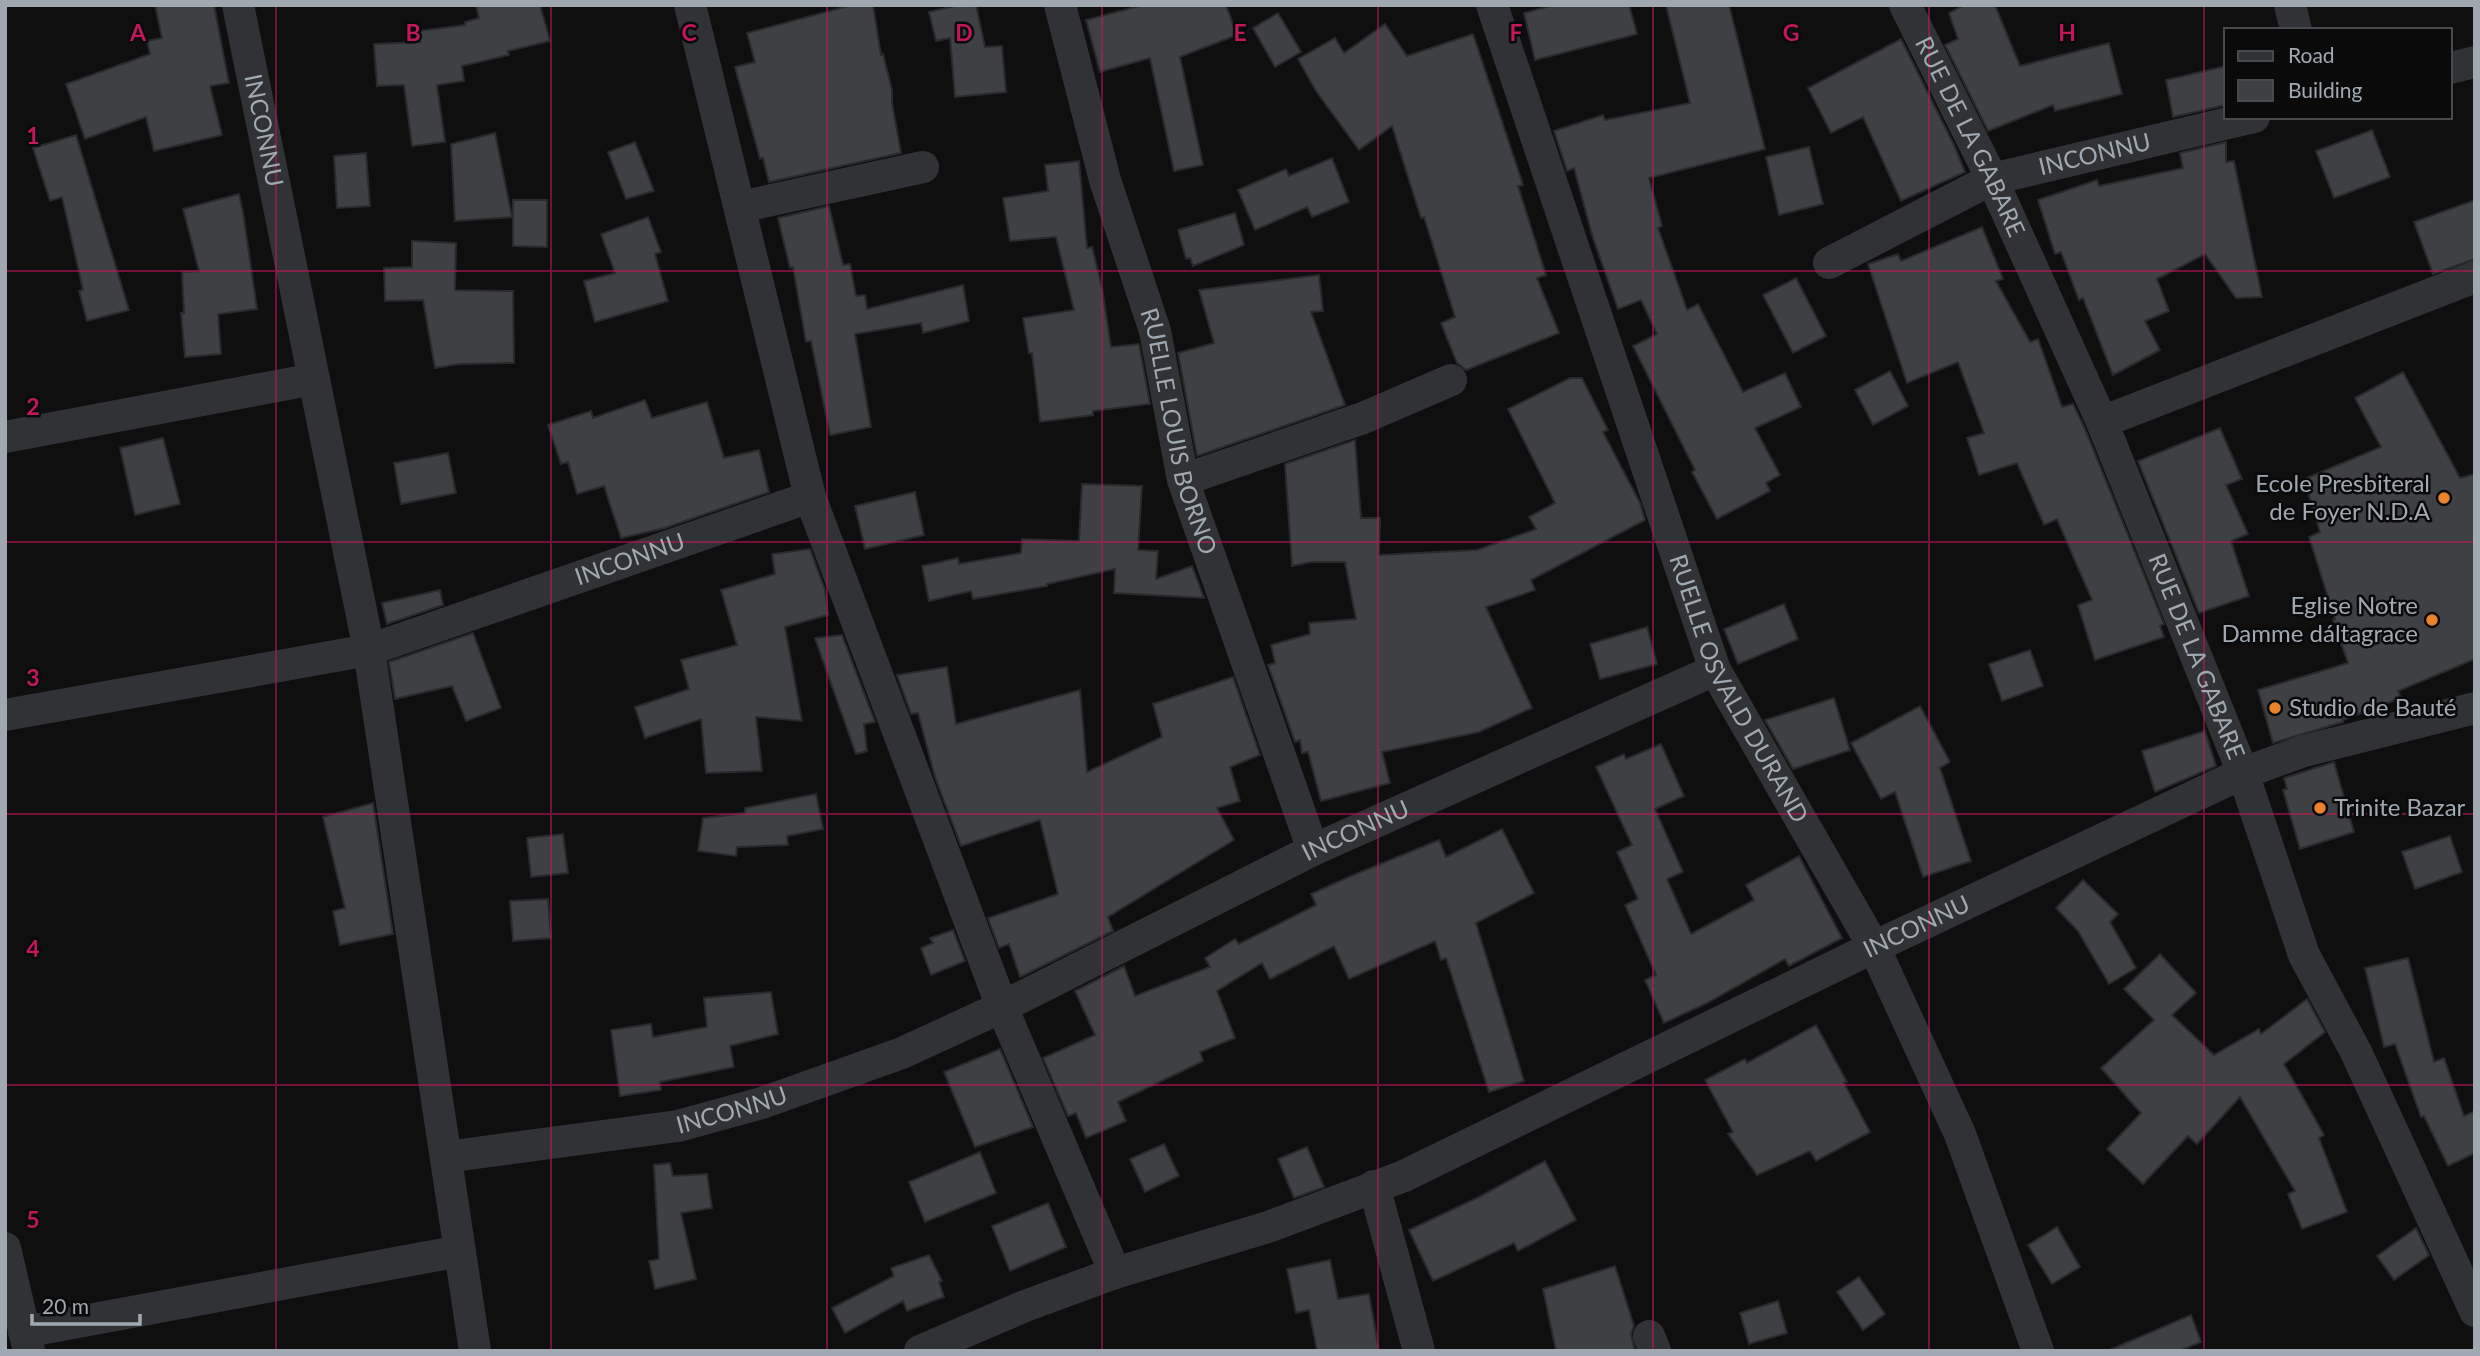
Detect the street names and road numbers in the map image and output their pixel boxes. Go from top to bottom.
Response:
street label: RUE DE LA GABARE [1910,31,2032,241]
street label: INCONNU [239,71,291,189]
street label: INCONNU [2035,126,2153,180]
street label: RUELLE LOUIS BORNO [1135,304,1224,558]
street label: INCONNU [571,526,688,590]
street label: RUE DE LA GABARE [2143,549,2252,763]
street label: RUELLE OSVALD DURAND [1664,550,1816,827]
street label: INCONNU [1296,793,1413,866]
street label: INCONNU [1858,888,1974,963]
street label: INCONNU [673,1079,791,1139]

